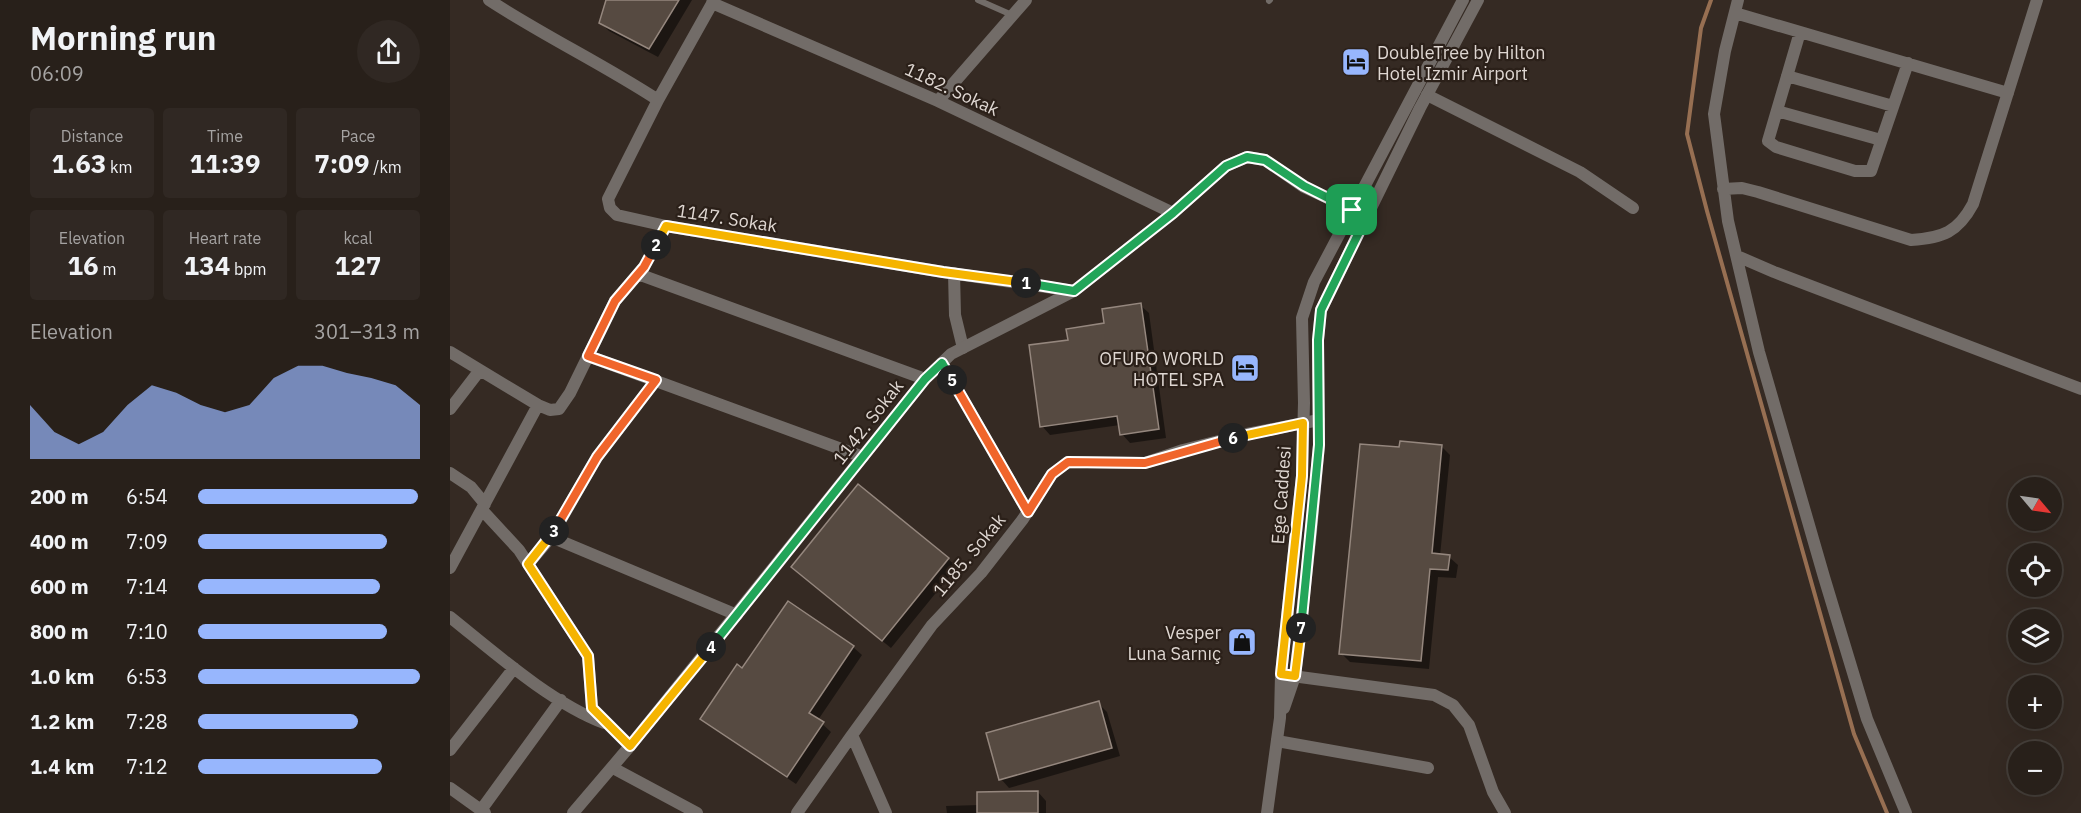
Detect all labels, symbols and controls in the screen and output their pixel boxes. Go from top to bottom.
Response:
text: Morning run [30,16,216,59]
button: share [357,20,420,83]
place label: DoubleTree by Hilton Hotel Izmir Airport [1377,41,1546,85]
hotel icon: DoubleTree by Hilton Hotel Izmir Airport [1340,46,1372,78]
street label: 1182. Sokak [901,57,1003,121]
text: 06:09 [30,60,84,87]
text: Distance [61,126,123,146]
text: Time [207,126,243,146]
text: Pace [341,126,375,146]
text: 1.63 [51,146,106,180]
text: 11:39 [190,146,260,180]
text: 7:09 [314,146,370,180]
text: km [106,157,133,177]
text: /km [370,157,402,177]
pin [1326,184,1377,235]
icon: arrive [1335,193,1368,226]
street label: 1147. Sokak [675,199,779,237]
text: Elevation [59,228,125,248]
text: Heart rate [189,228,261,248]
text: kcal [343,228,373,248]
pin: 2 [641,230,671,260]
text: 2 [651,235,661,255]
text: 16 [68,248,99,282]
text: 134 [183,248,230,282]
text: 127 [335,248,381,282]
text: m [99,259,116,279]
text: bpm [230,259,267,279]
pin: 1 [1011,268,1041,298]
text: 1 [1021,273,1031,293]
text: Elevation [30,318,113,345]
text: 301–313 m [314,318,420,345]
place label: OFURO WORLD HOTEL SPA [1099,347,1224,391]
hotel icon: OFURO WORLD HOTEL SPA [1229,352,1261,384]
pin: 5 [937,365,967,395]
text: 5 [947,370,957,390]
street label: 1142. Sokak [828,375,909,469]
pin: 6 [1218,423,1248,453]
text: 6 [1228,428,1238,448]
street label: Ege Caddesi [1266,445,1296,545]
north arrow [2008,477,2062,531]
map controls [2008,477,2062,795]
text: 200 m [30,483,89,510]
text: 6:54 [126,483,168,510]
street label: 1185. Sokak [928,508,1011,601]
pin: 3 [539,516,569,546]
text: 3 [549,521,559,541]
text: 400 m [30,528,89,555]
text: 7:09 [126,528,168,555]
button: locate [2008,543,2062,597]
text: 600 m [30,573,89,600]
text: 7:14 [126,573,168,600]
button: layers [2008,609,2062,663]
pin: 7 [1286,613,1316,643]
text: 800 m [30,618,89,645]
text: 7:10 [126,618,168,645]
text: 7 [1296,618,1306,638]
place label: Vesper Luna Sarnıç [1127,621,1221,665]
shop icon: Vesper Luna Sarnıç [1226,626,1258,658]
pin: 4 [696,632,726,662]
text: 4 [706,637,716,657]
text: 1.0 km [30,663,94,690]
text: 6:53 [126,663,168,690]
button: + [2008,675,2062,729]
text: 1.2 km [30,708,94,735]
text: 7:28 [126,708,168,735]
button: − [2008,741,2062,795]
text: 1.4 km [30,753,94,780]
text: 7:12 [126,753,168,780]

